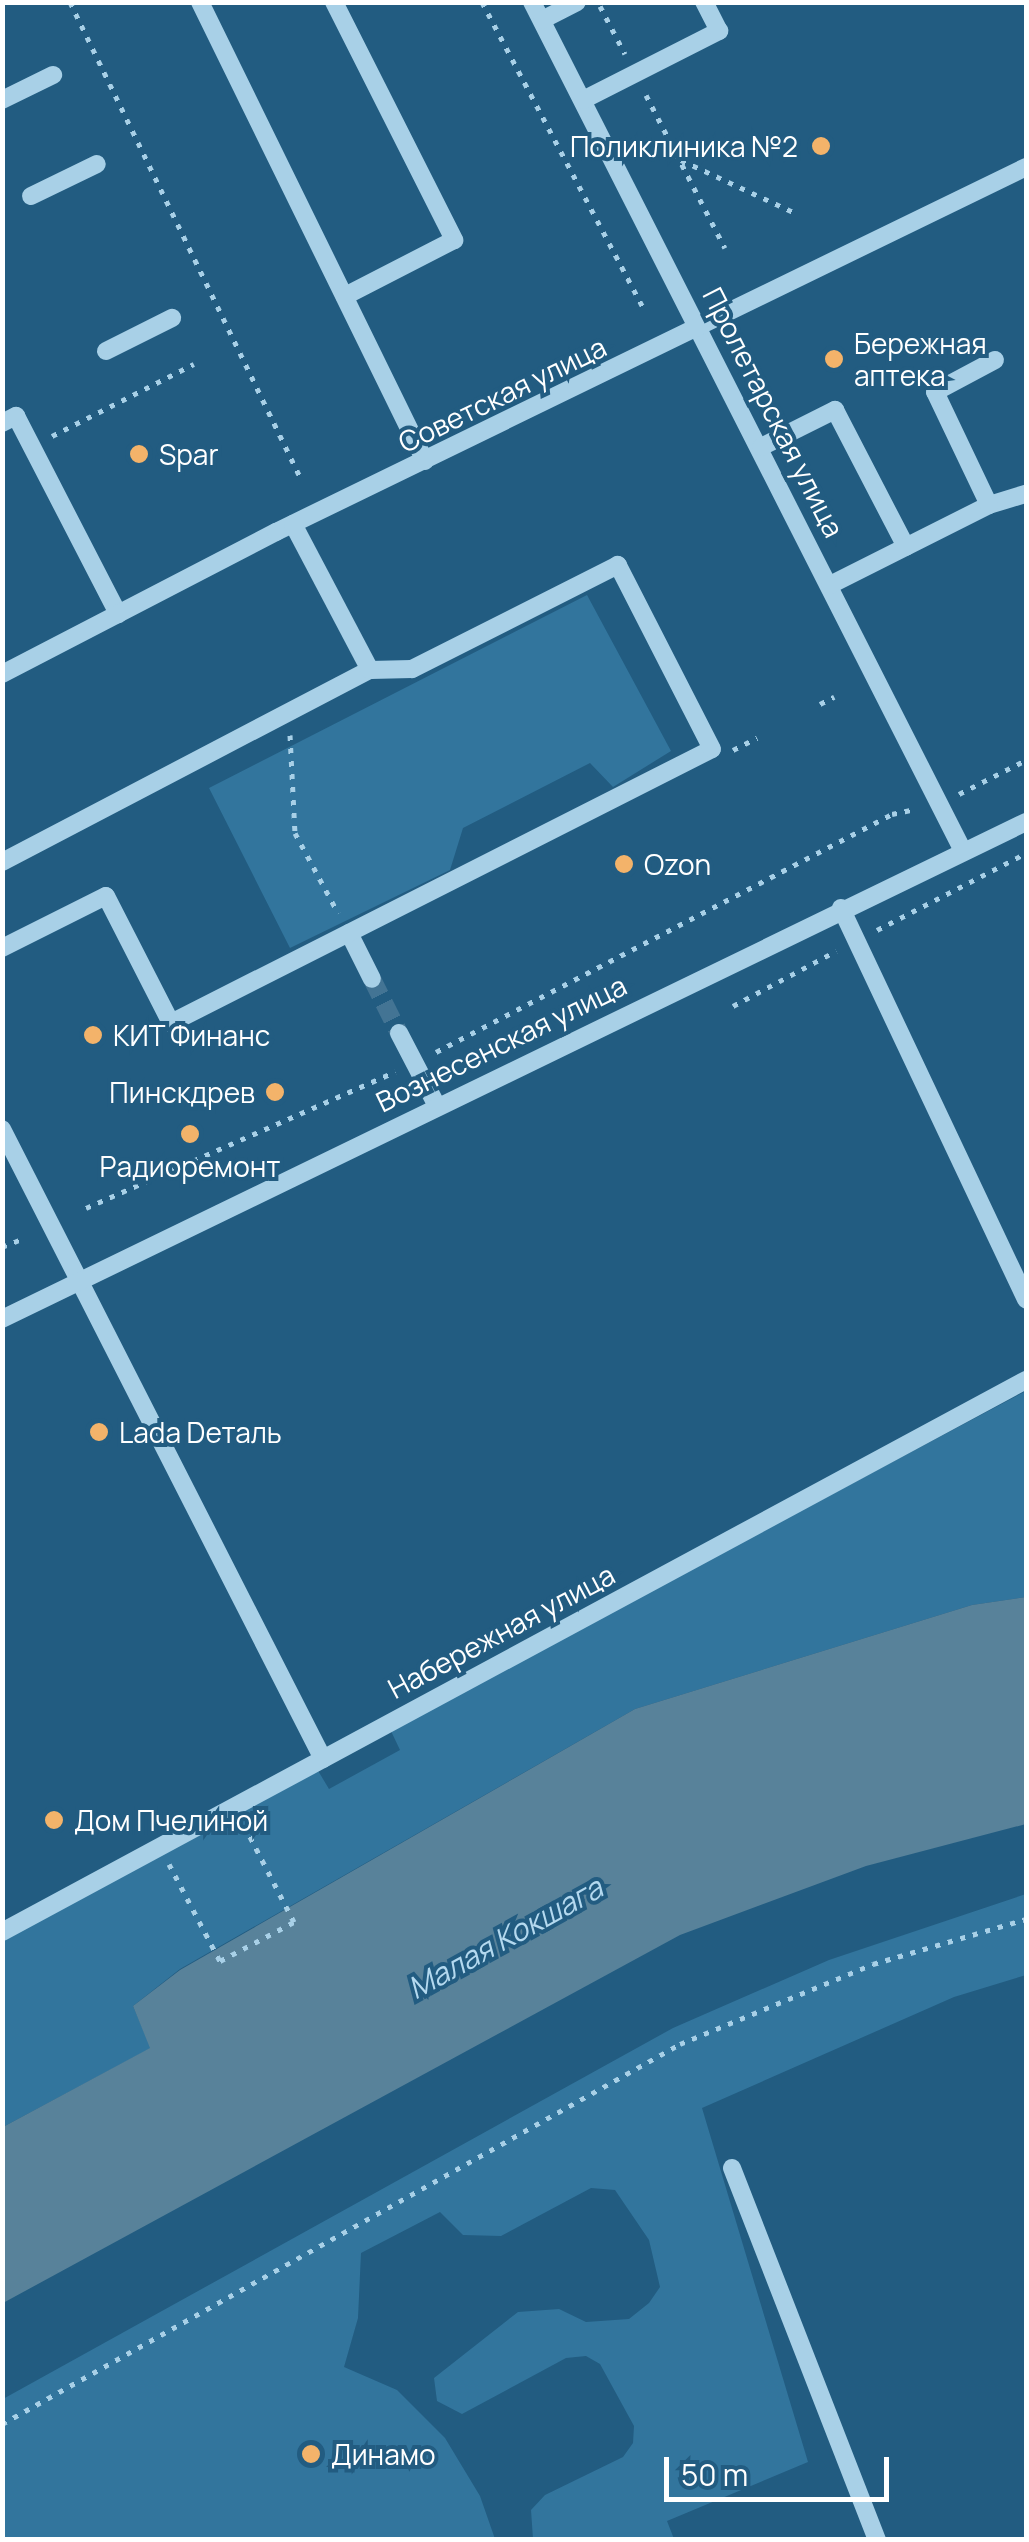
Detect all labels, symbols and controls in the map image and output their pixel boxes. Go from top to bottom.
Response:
place label: Поликлиника №2 [570,129,798,163]
marker: Поликлиника №2 [808,133,834,159]
street label: Пролетарская улица [696,282,852,542]
place label: Бережная аптека [854,326,987,392]
street label: Советская улица [393,329,611,459]
marker: Бережная аптека [823,348,845,370]
place label: Spar [159,437,218,471]
marker: Spar [128,443,150,465]
place label: Ozon [644,847,711,881]
marker: Ozon [613,853,635,875]
street label: Вознесенская улица [370,968,632,1118]
place label: КИТ Финанс [113,1018,271,1052]
marker: КИТ Финанс [82,1024,104,1046]
place label: Пинскдрев [109,1075,255,1109]
marker: Пинскдрев [264,1081,286,1103]
marker: Радиоремонт [179,1123,201,1145]
place label: Радиоремонт [100,1149,280,1183]
place label: Lada Dеталь [119,1415,282,1449]
marker: Lada Dеталь [88,1421,110,1443]
street label: Набережная улица [382,1557,620,1705]
place label: Дом Пчелиной [74,1803,268,1837]
marker: Дом Пчелиной [43,1809,65,1831]
water label: Малая Кокшага [401,1870,609,2006]
place label: Динамо [331,2437,436,2471]
scale bar [669,2437,894,2499]
marker: Динамо [300,2443,322,2465]
text: 50 m [681,2454,748,2495]

